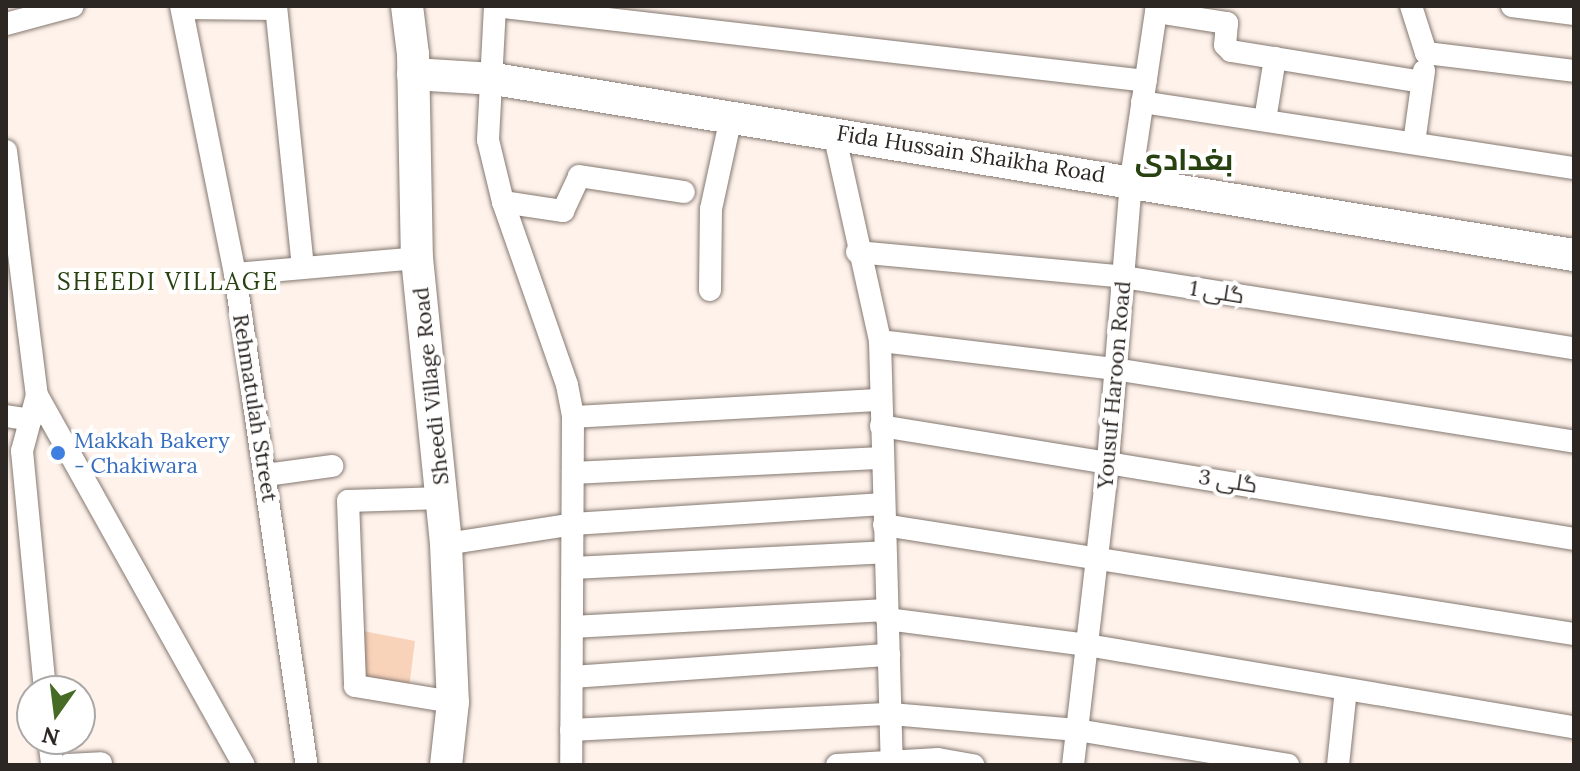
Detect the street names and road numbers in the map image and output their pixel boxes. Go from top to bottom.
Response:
street label: Fida Hussain Shaikha Road [835,120,1107,188]
street label: گلی 1 [1188,275,1246,309]
street label: Yousuf Haroon Road [1092,280,1136,490]
street label: Sheedi Village Road [407,286,455,486]
street label: Rehmatulah Street [227,312,283,504]
street label: گلی 3 [1197,463,1259,499]

